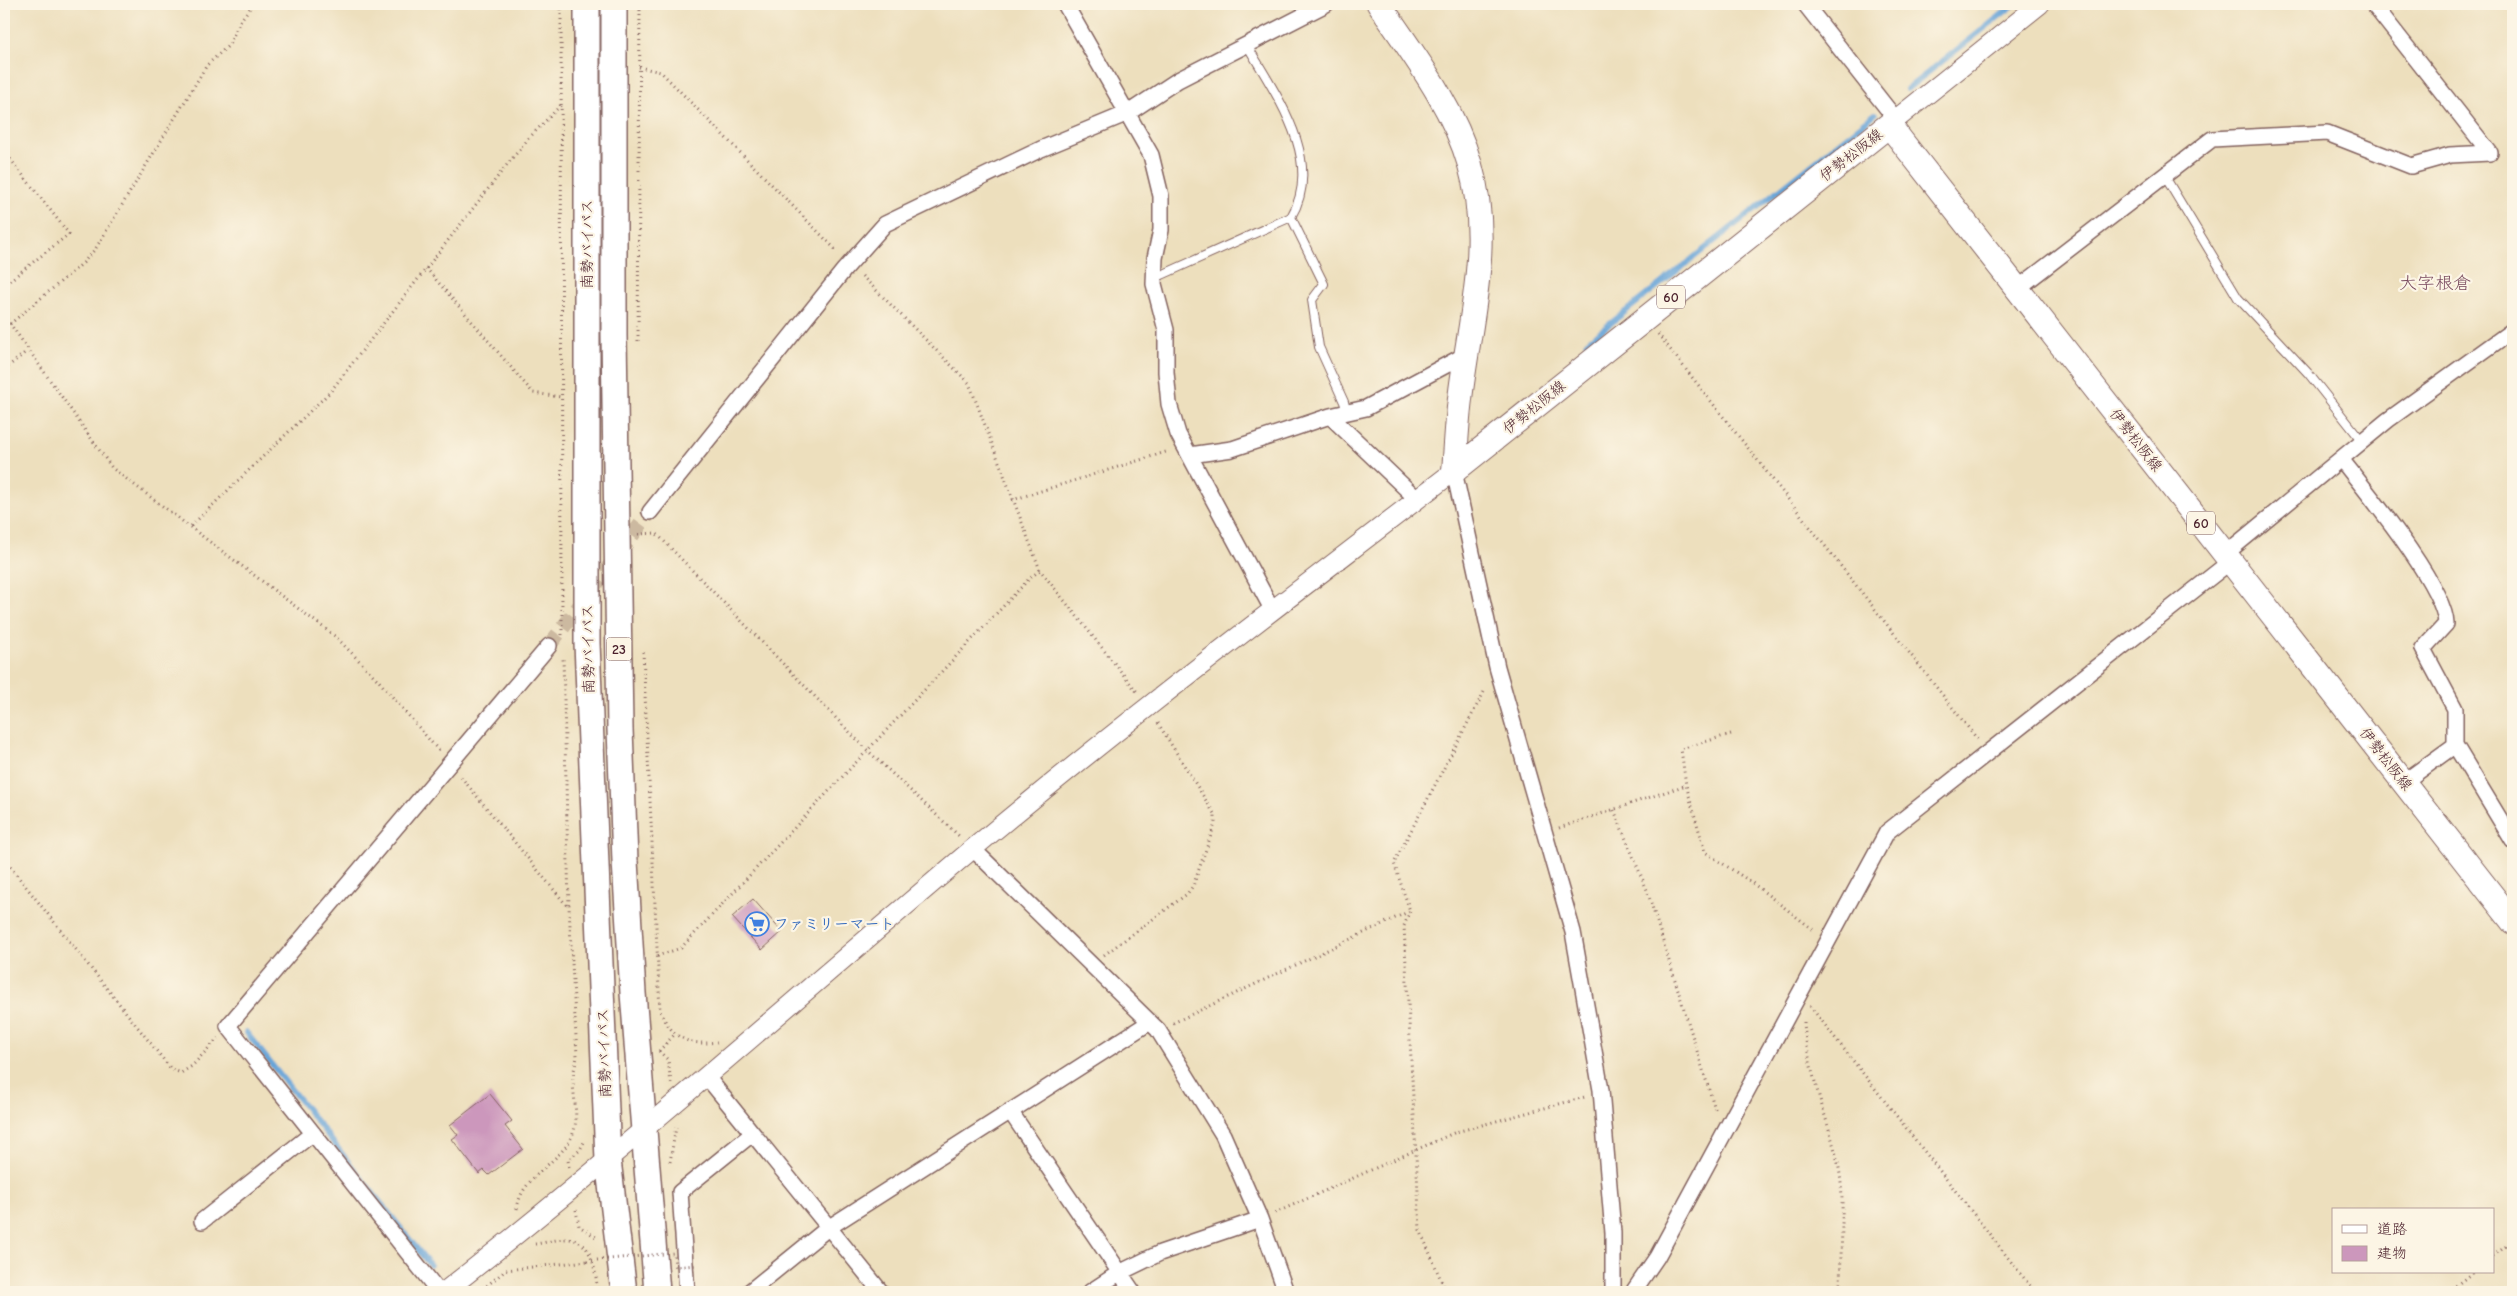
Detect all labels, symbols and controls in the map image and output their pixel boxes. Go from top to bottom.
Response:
street label: 伊勢松阪線 [1816,125,1886,185]
street label: 南勢バイパス [578,199,596,289]
district label: 大字根倉 [2399,273,2471,294]
road number: 60 [1657,286,1685,308]
street label: 伊勢松阪線 [1499,376,1569,438]
street label: 伊勢松阪線 [2106,405,2166,475]
road number: 60 [2187,512,2215,534]
street label: 南勢バイパス [578,604,598,694]
road number: 23 [606,638,632,661]
street label: 伊勢松阪線 [2356,724,2416,794]
supermarket icon: ファミリーマート [744,911,770,937]
place label: ファミリーマート [774,915,895,933]
street label: 南勢バイパス [593,1008,615,1098]
legend [2332,1208,2494,1274]
text: 道路 [2377,1220,2407,1238]
text: 建物 [2377,1244,2407,1262]

